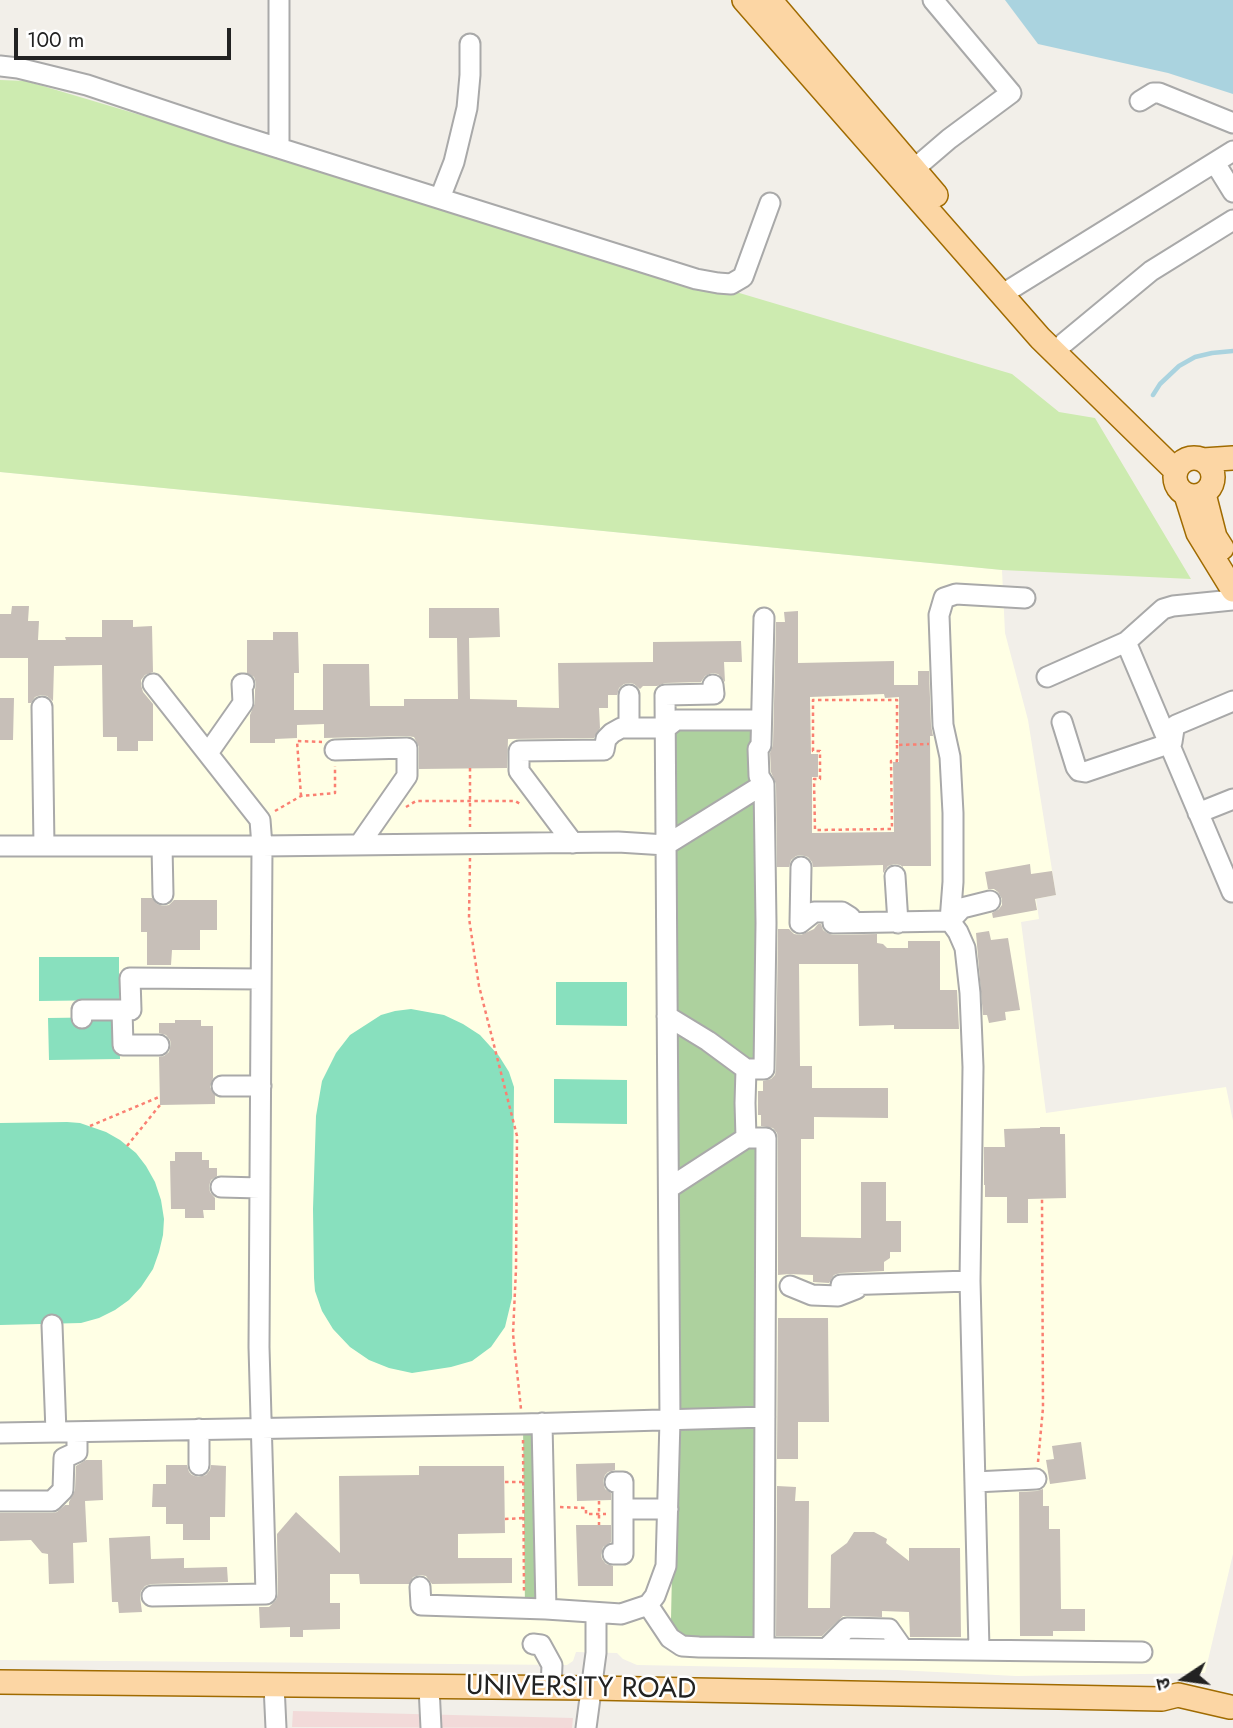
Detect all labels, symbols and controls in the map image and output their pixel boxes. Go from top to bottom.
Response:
scale bar [18,14,234,58]
text: 100 m [27,25,84,55]
north arrow [1149,1644,1219,1714]
street label: UNIVERSITY ROAD [466,1670,696,1708]
text: उ [1149,1675,1177,1692]

